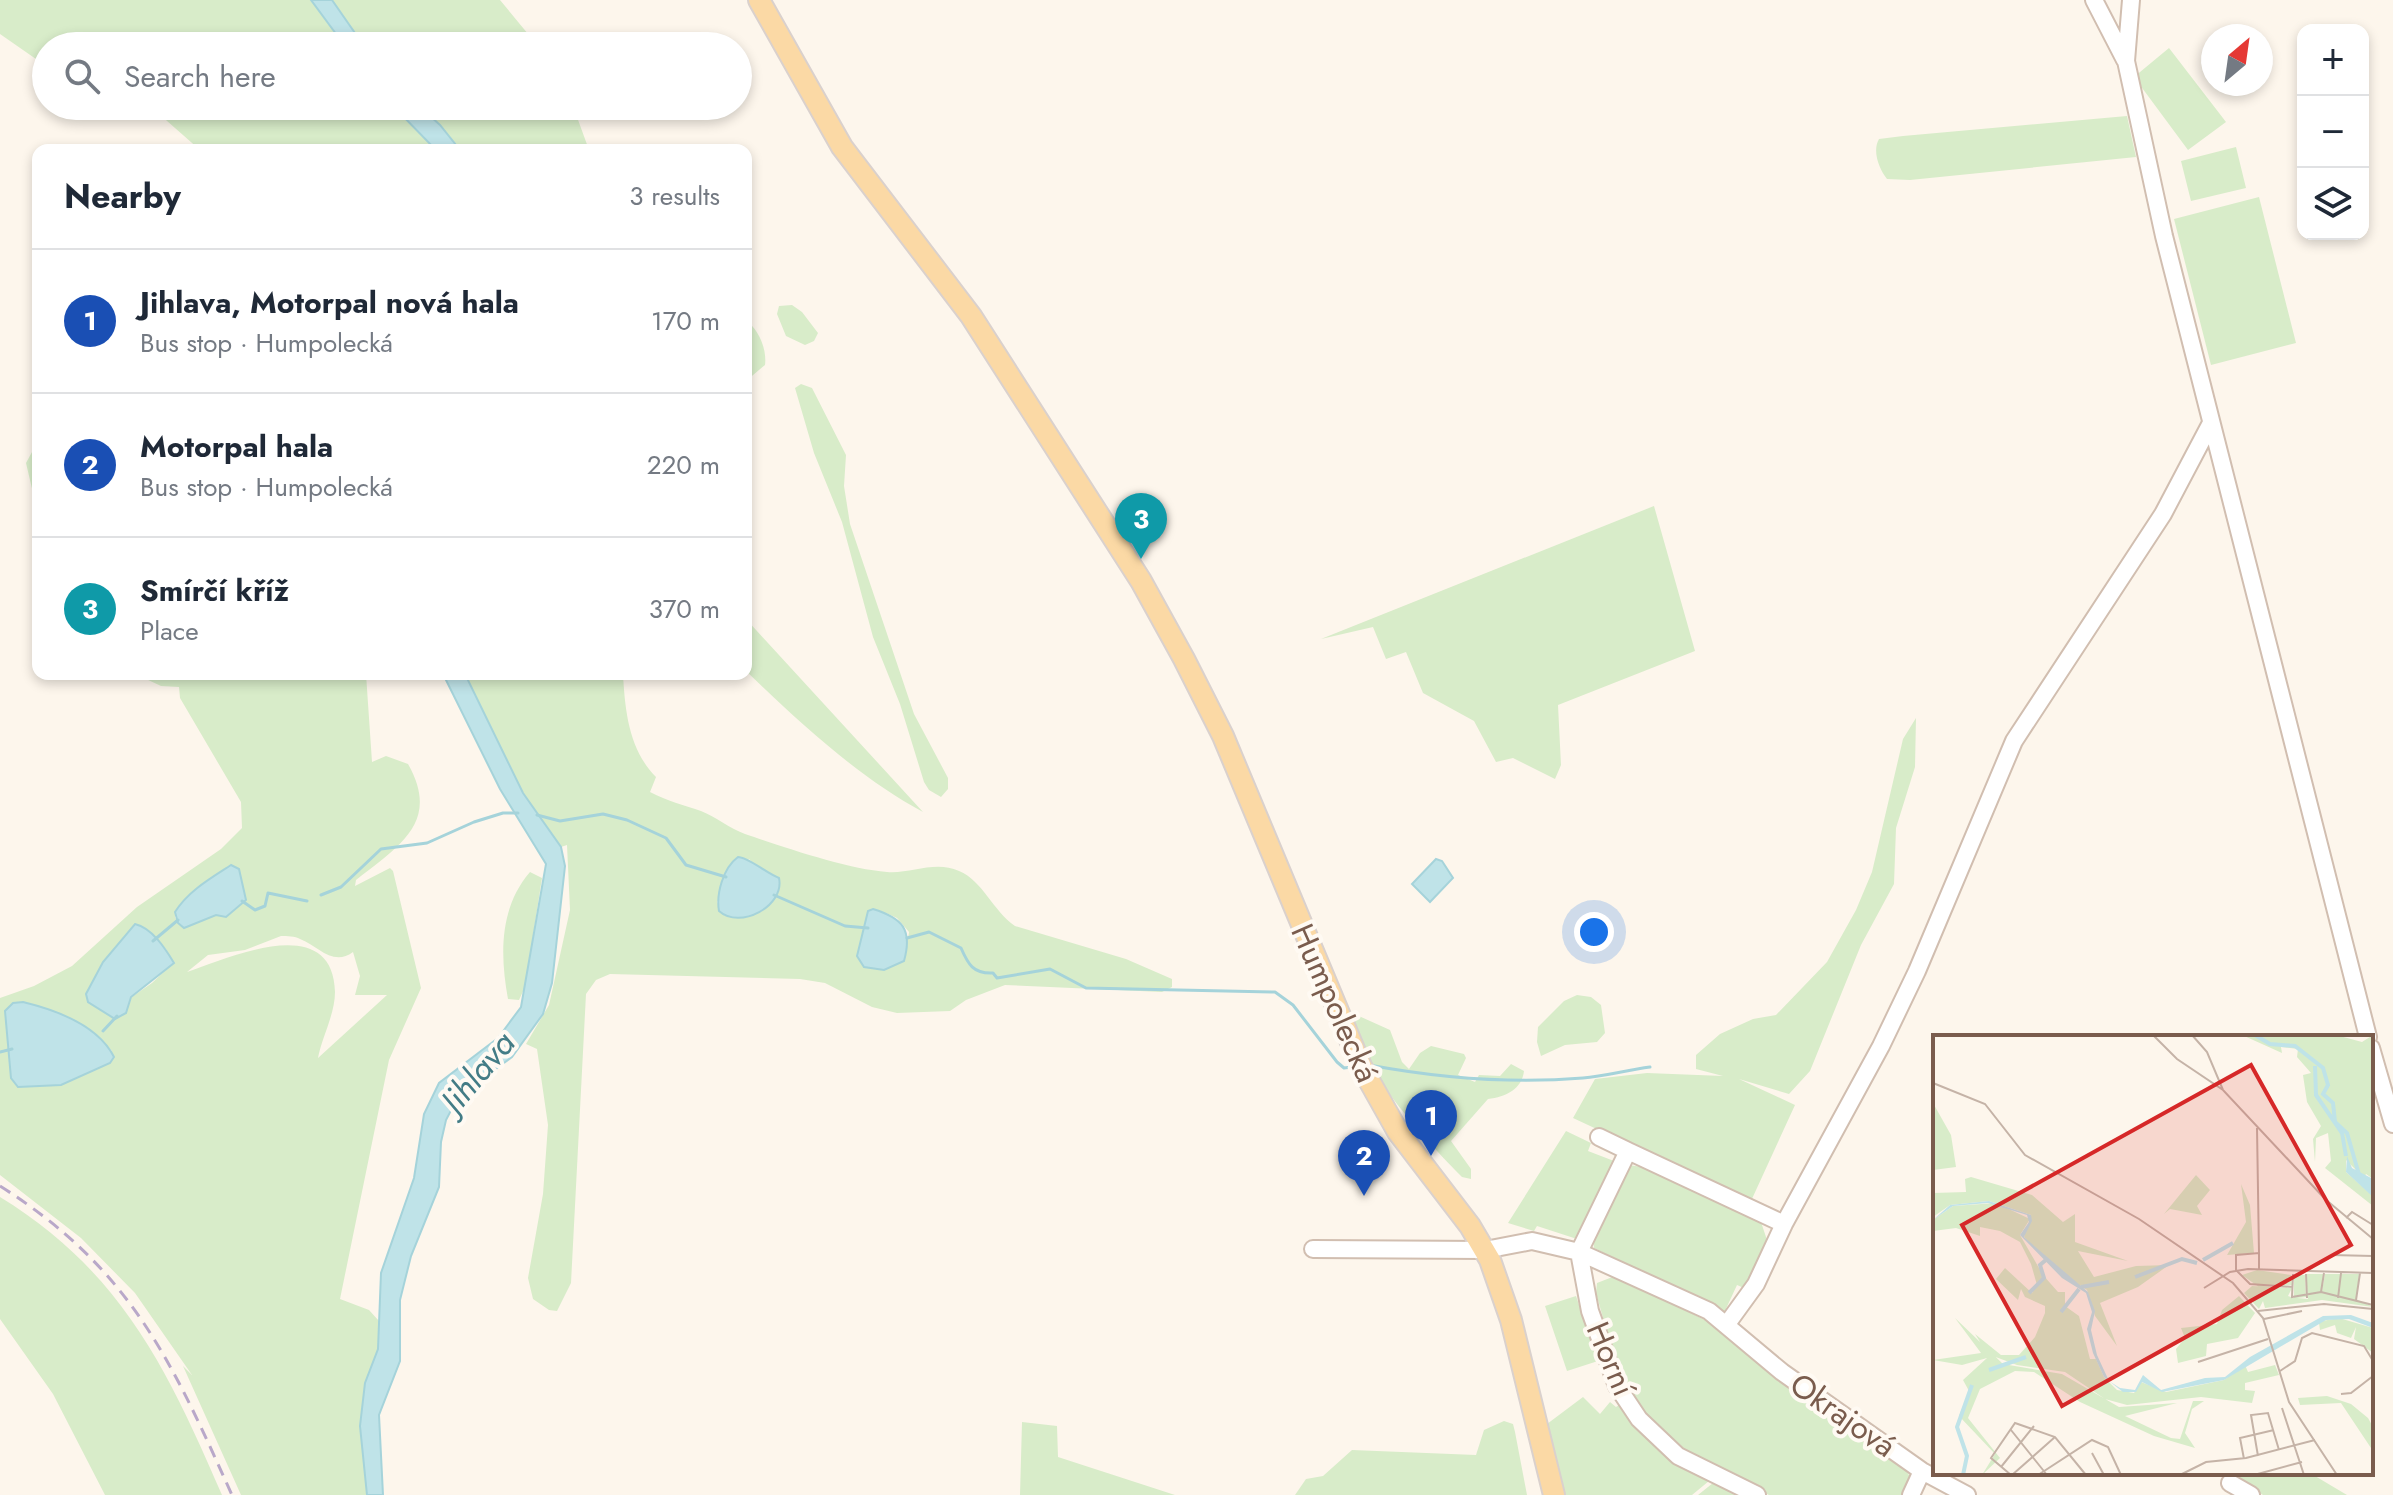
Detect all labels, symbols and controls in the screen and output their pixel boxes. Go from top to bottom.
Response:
north arrow [2201,24,2273,96]
map controls [2297,24,2369,240]
button: + [2297,24,2369,96]
search box [32,32,752,120]
icon: search [60,54,104,98]
text: Search here [124,55,276,98]
button: − [2297,96,2369,168]
button: layers [2297,168,2369,240]
text: Nearby [64,172,181,221]
text: 3 results [629,177,720,215]
text: Jihlava, Motorpal nová hala [140,281,519,324]
text: 1 [83,302,97,340]
text: 170 m [651,302,720,340]
text: Bus stop · Humpolecká [140,324,393,362]
text: Motorpal hala [140,425,333,468]
text: 2 [81,446,99,484]
text: 220 m [647,446,720,484]
text: Bus stop · Humpolecká [140,468,393,506]
pin: 3 [1115,493,1167,559]
text: Smírčí kříž [140,569,289,612]
text: 3 [82,590,98,628]
text: 370 m [649,590,720,628]
text: Place [140,612,199,650]
your location [1574,912,1614,952]
street label: Humpolecká [1280,916,1390,1090]
water label: Jihlava [425,1020,527,1128]
inset map [1933,1035,2373,1475]
pin: 1 [1405,1090,1457,1156]
pin: 2 [1338,1130,1390,1196]
street label: Horní [1575,1315,1648,1405]
street label: Okrajová [1781,1362,1905,1468]

